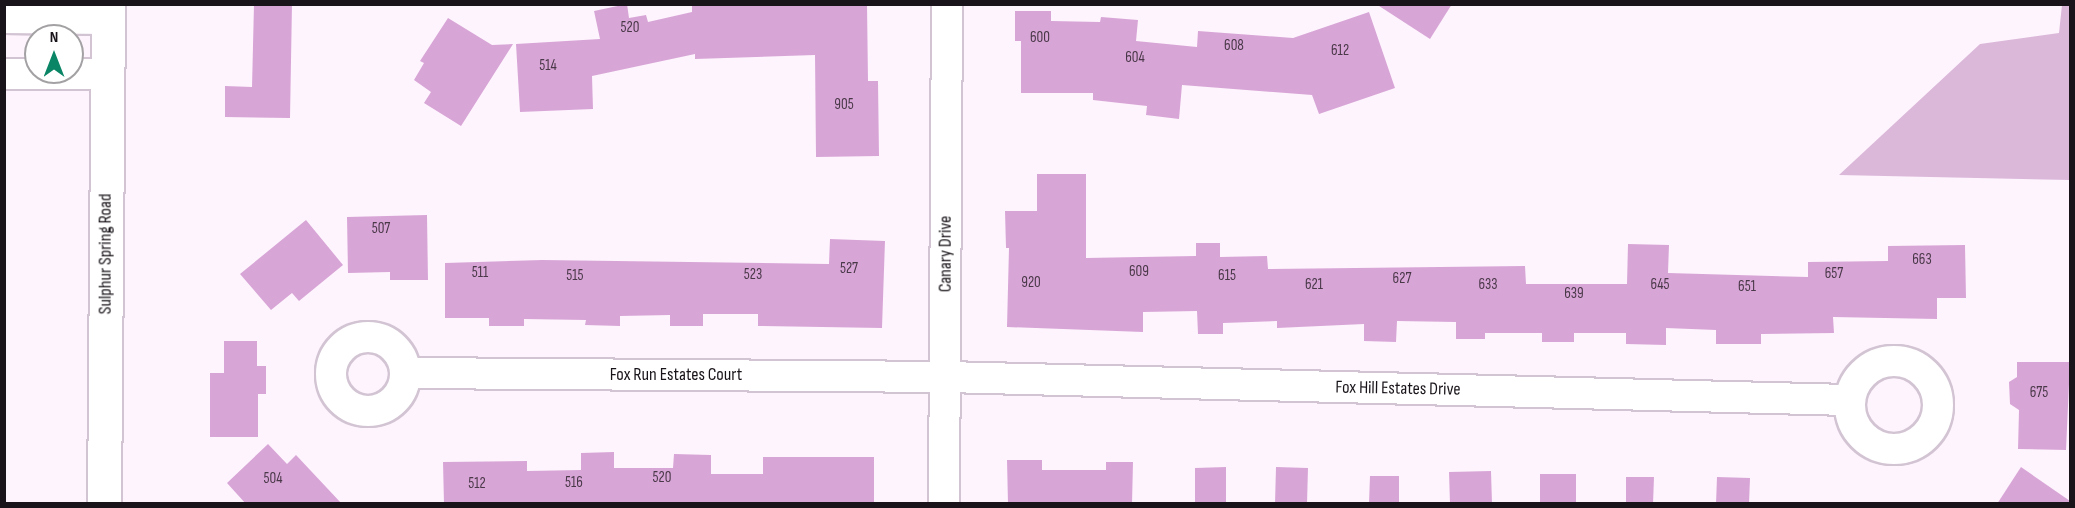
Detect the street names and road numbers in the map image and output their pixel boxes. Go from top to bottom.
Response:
street label: Sulphur Spring Road [95,194,117,314]
street label: Canary Drive [935,216,957,292]
street label: Fox Run Estates Court [610,364,742,386]
street label: Fox Hill Estates Drive [1335,377,1461,401]

